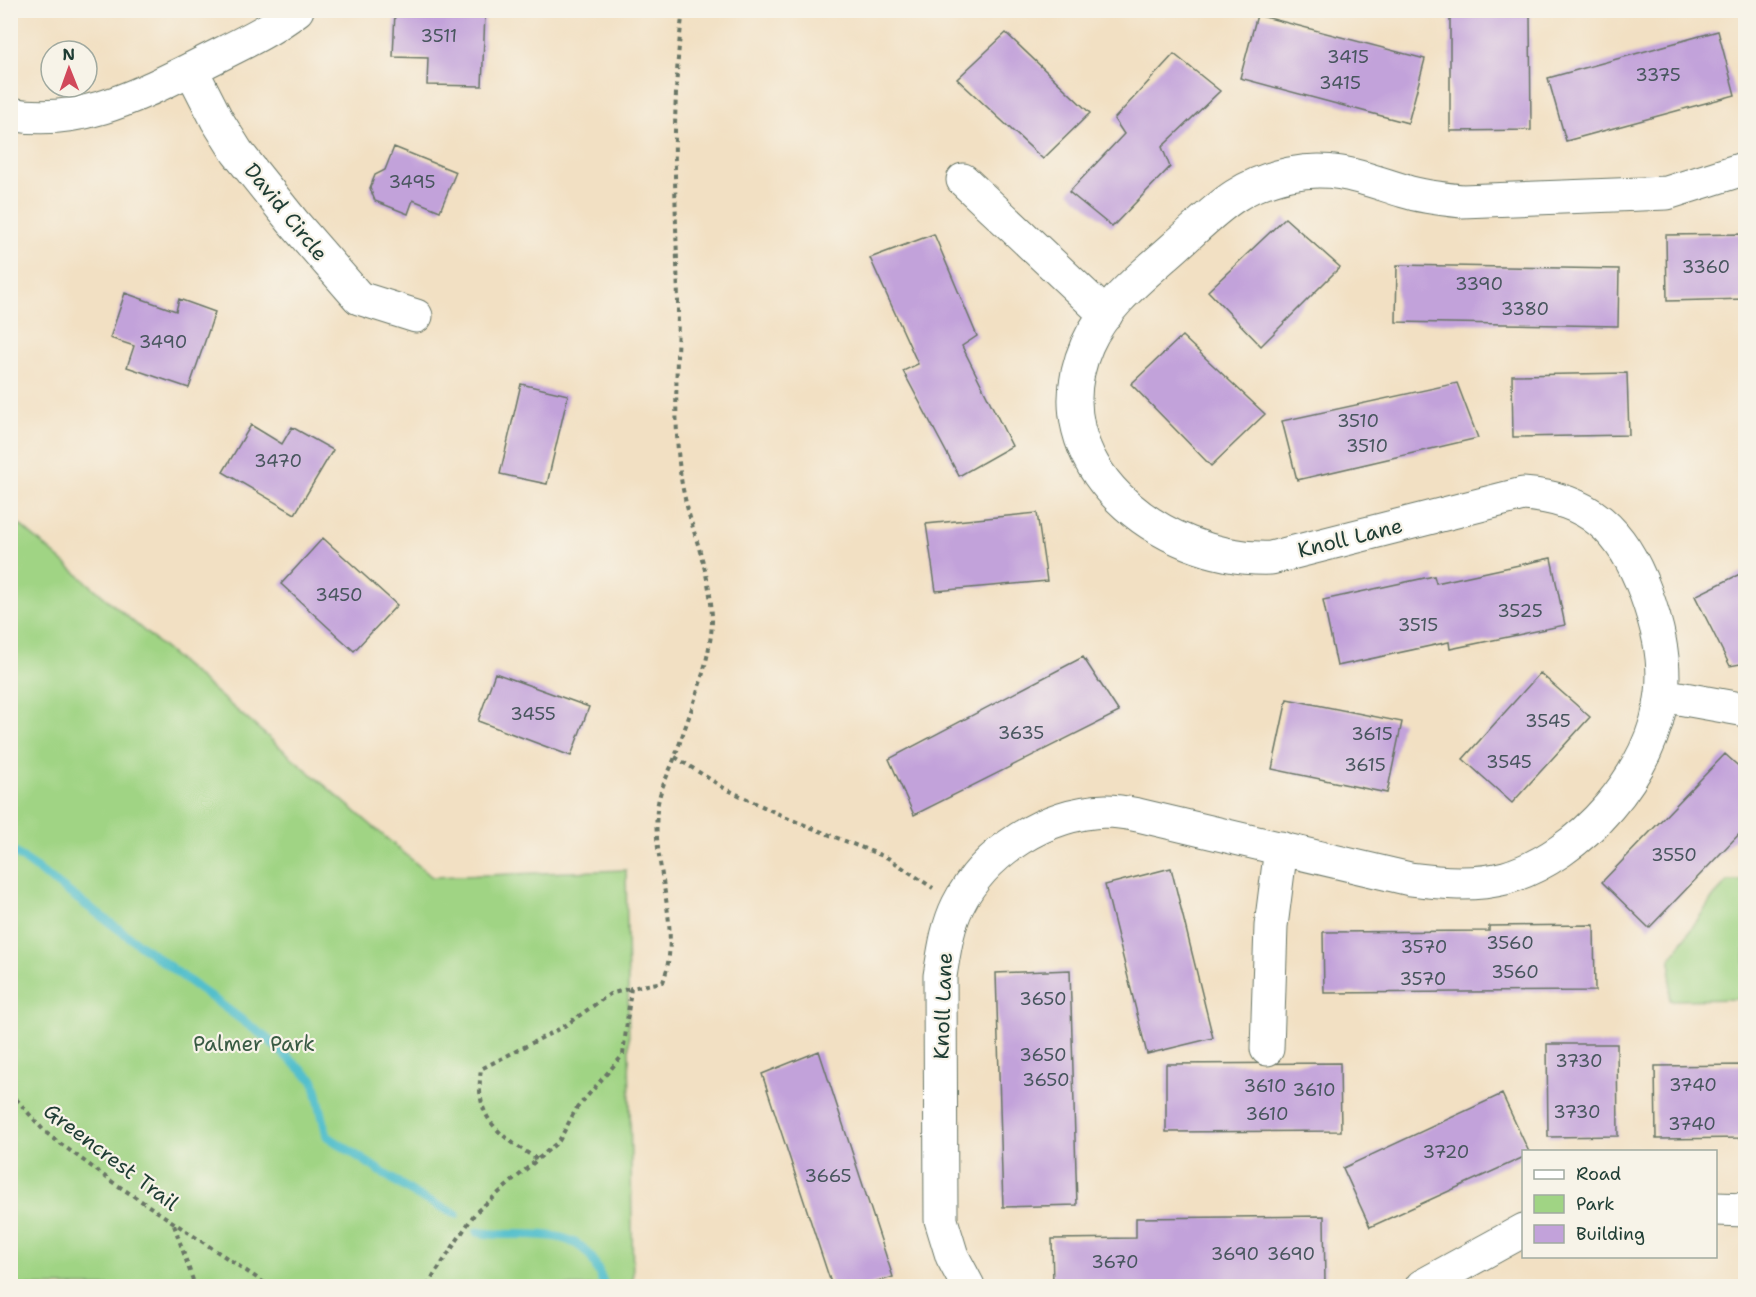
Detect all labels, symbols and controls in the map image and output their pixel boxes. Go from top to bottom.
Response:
house number: 3511 [421,24,457,48]
north arrow [39,39,99,99]
text: N [62,44,75,65]
house number: 3415 [1327,45,1369,69]
house number: 3375 [1635,63,1681,87]
house number: 3415 [1319,71,1361,95]
street label: David Circle [238,157,334,267]
house number: 3495 [388,170,436,194]
house number: 3360 [1682,255,1730,279]
house number: 3390 [1455,272,1503,296]
house number: 3380 [1501,297,1549,321]
house number: 3490 [139,330,187,354]
house number: 3510 [1337,409,1379,433]
house number: 3510 [1346,434,1388,458]
house number: 3470 [254,449,302,473]
street label: Knoll Lane [1295,511,1405,565]
house number: 3450 [315,583,363,607]
house number: 3525 [1497,599,1543,623]
house number: 3515 [1398,613,1438,637]
house number: 3455 [510,702,556,726]
house number: 3545 [1525,709,1571,733]
house number: 3635 [998,721,1044,745]
house number: 3615 [1351,722,1393,746]
house number: 3545 [1486,750,1532,774]
house number: 3615 [1344,753,1386,777]
house number: 3550 [1651,843,1697,867]
house number: 3560 [1486,931,1534,955]
house number: 3570 [1401,935,1447,959]
street label: Knoll Lane [927,952,959,1060]
house number: 3560 [1491,960,1539,984]
house number: 3570 [1400,967,1446,991]
house number: 3650 [1019,987,1067,1011]
park label: Palmer Park [193,1030,315,1058]
house number: 3650 [1019,1043,1067,1067]
house number: 3730 [1555,1049,1603,1073]
house number: 3650 [1022,1068,1070,1092]
house number: 3740 [1669,1073,1717,1097]
house number: 3610 [1243,1074,1287,1098]
house number: 3610 [1292,1078,1336,1102]
street label: Greencrest Trail [38,1097,185,1217]
house number: 3730 [1553,1100,1601,1124]
house number: 3610 [1245,1102,1289,1126]
house number: 3740 [1668,1112,1716,1136]
house number: 3720 [1423,1140,1469,1164]
legend [1522,1150,1717,1258]
text: Road [1576,1162,1621,1186]
house number: 3665 [804,1164,852,1188]
text: Park [1576,1192,1615,1216]
text: Building [1576,1222,1645,1246]
house number: 3690 [1211,1242,1259,1266]
house number: 3690 [1267,1242,1315,1266]
house number: 3670 [1091,1250,1139,1274]

